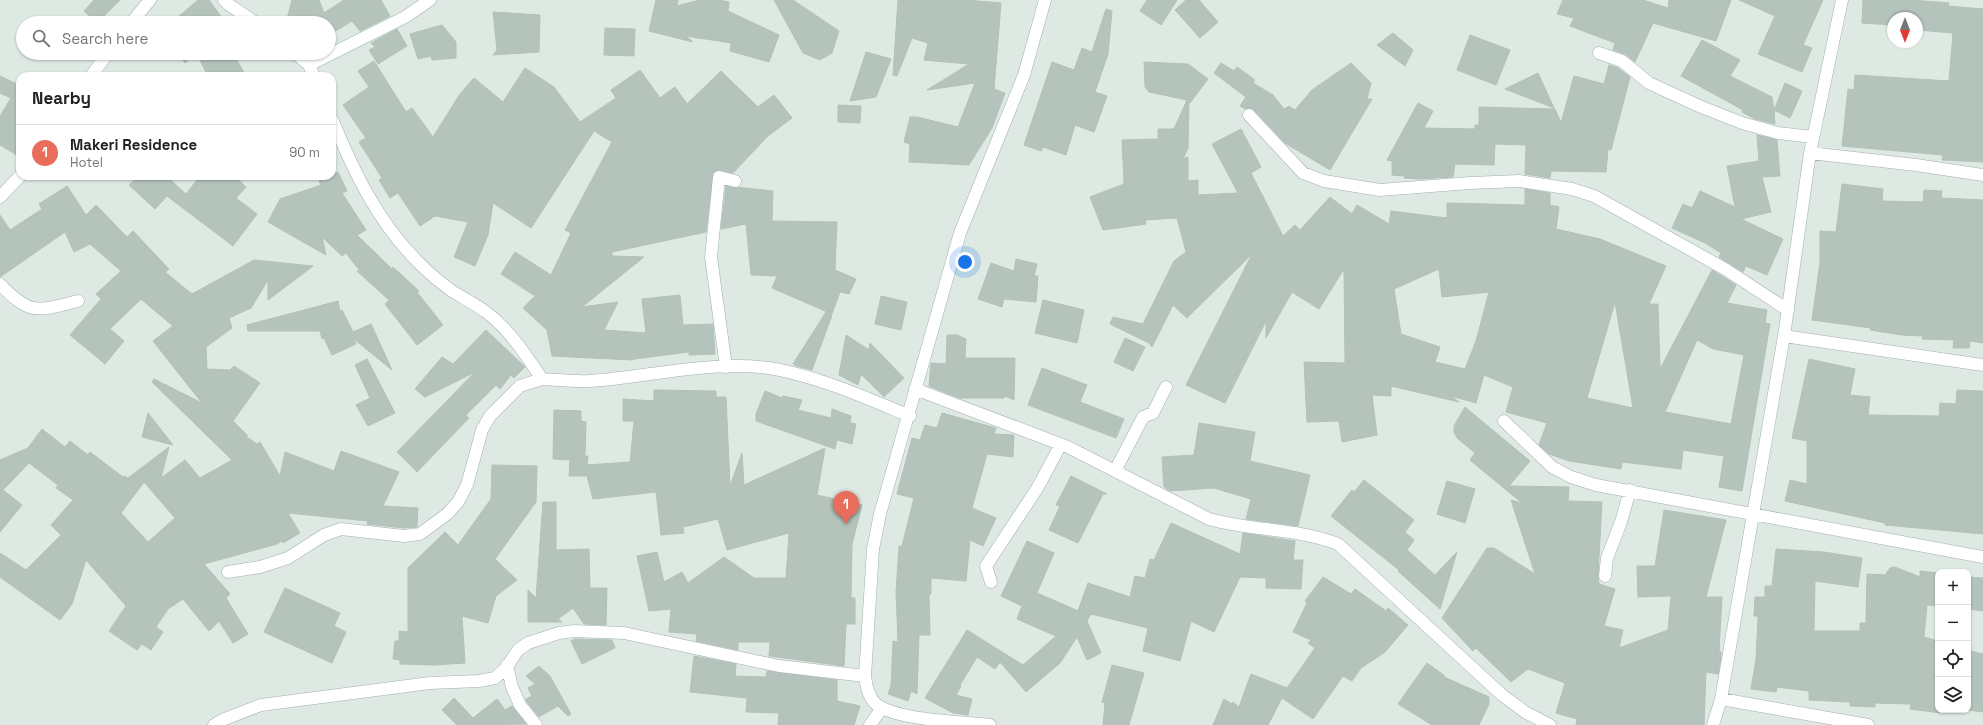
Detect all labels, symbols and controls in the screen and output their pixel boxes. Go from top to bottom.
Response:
north arrow [1887,12,1923,48]
search box [16,16,336,60]
icon: search [30,27,52,49]
text: Search here [62,29,148,48]
text: Nearby [32,87,91,109]
text: Makeri Residence [70,135,197,154]
text: 1 [42,144,48,161]
text: 90 m [289,144,320,161]
text: Hotel [70,154,103,171]
your location [955,252,975,272]
pin: 1 [833,491,859,524]
map controls [1935,569,1971,713]
button: + [1935,569,1971,605]
button: − [1935,605,1971,641]
button: locate [1935,641,1971,677]
button: layers [1935,677,1971,713]

